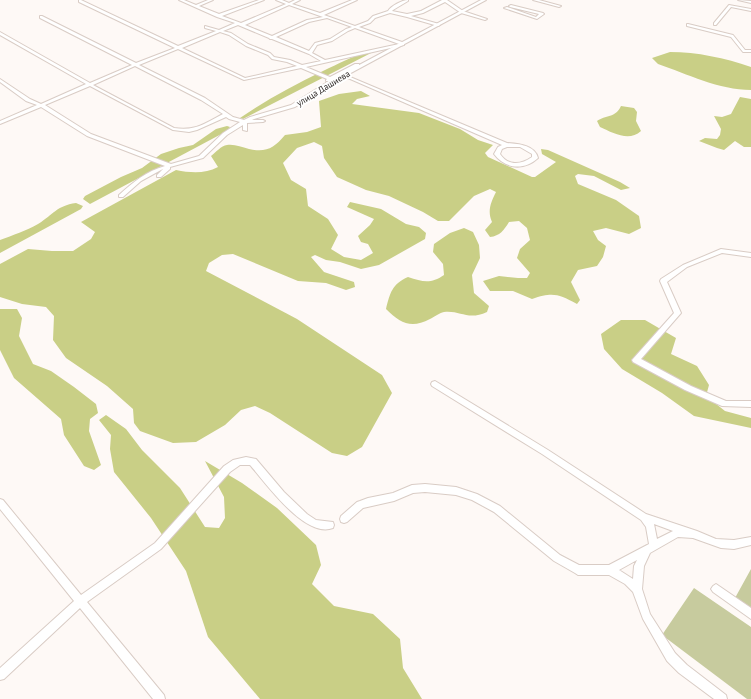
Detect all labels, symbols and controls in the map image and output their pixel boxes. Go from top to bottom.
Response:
street label: улица Дашиева [294,68,352,108]

